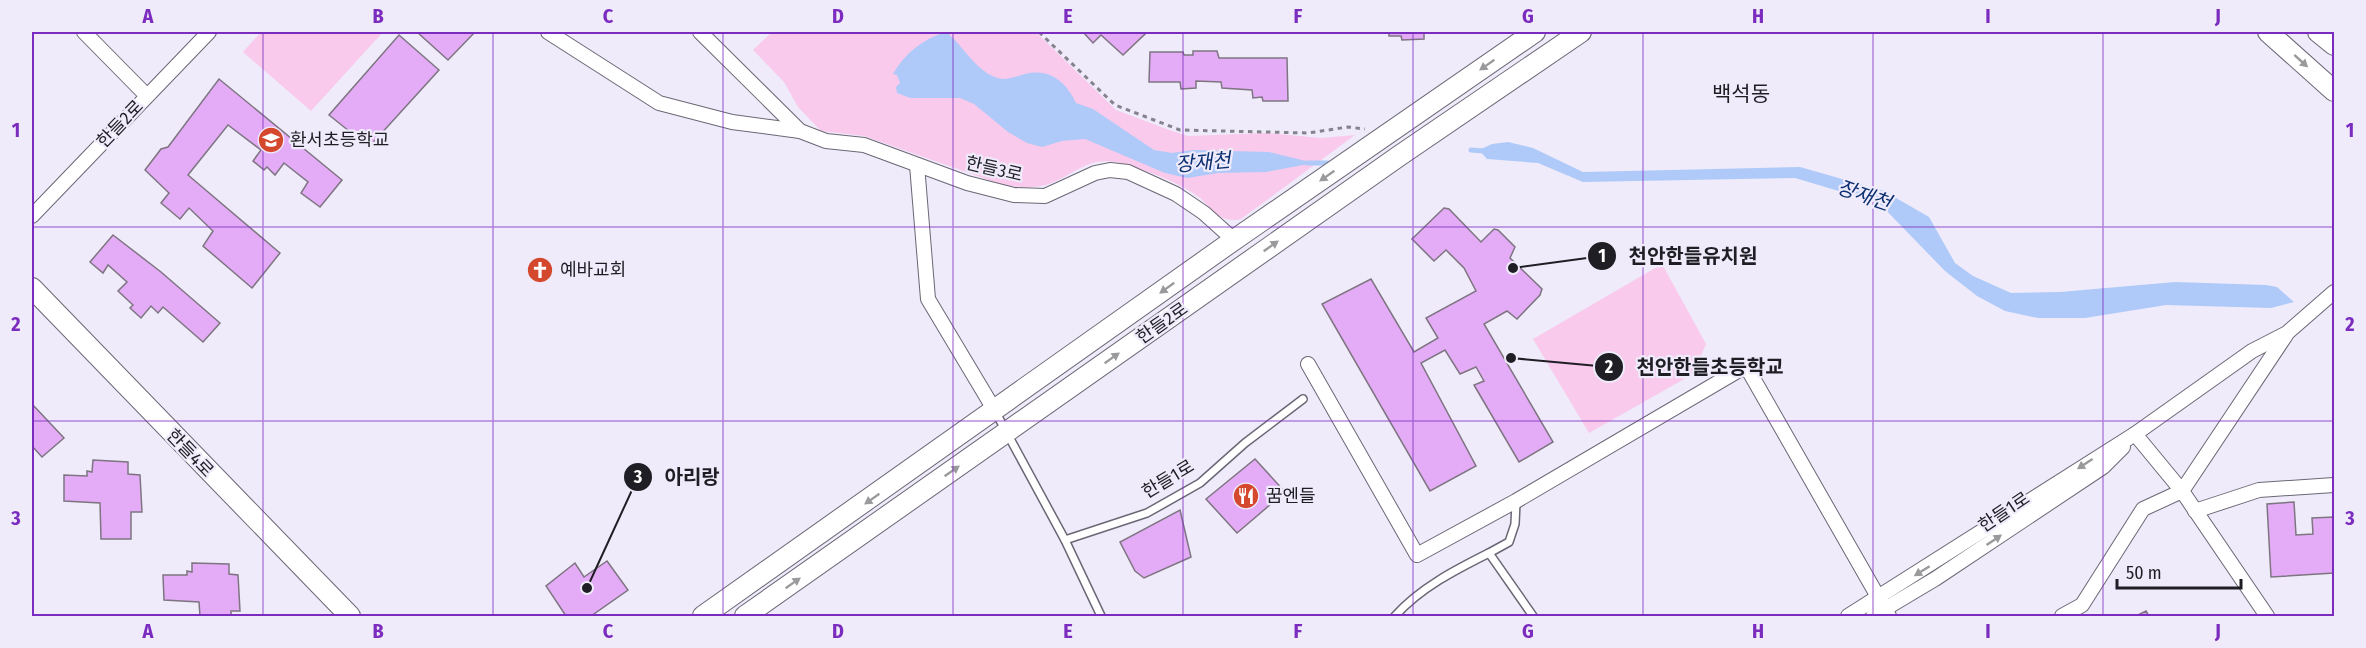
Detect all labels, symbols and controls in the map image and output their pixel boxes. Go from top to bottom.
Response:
text: A [142,4,155,28]
text: B [372,4,384,28]
text: C [603,4,614,28]
text: D [832,4,844,28]
text: E [1063,4,1073,28]
text: F [1294,4,1303,28]
text: G [1522,4,1534,28]
text: H [1752,4,1764,28]
text: I [1985,4,1991,28]
text: J [2214,4,2221,28]
one-way arrow [2293,54,2308,67]
one-way arrow [1479,59,1495,70]
district label: 백석동 [1712,81,1770,107]
street label: 한들2로 [92,96,148,152]
text: 1 [12,118,20,142]
text: 1 [2346,118,2354,142]
school or university icon: 환서초등학교 [256,125,286,155]
place label: 환서초등학교 [290,129,389,151]
water label: 장재천 [1174,147,1234,176]
street label: 한들3로 [963,152,1025,186]
one-way arrow [1319,170,1335,182]
water label: 장재천 [1834,175,1896,216]
callout: 천안한들유치원 [1587,237,1769,275]
one-way arrow [1263,240,1279,252]
text: 천안한들유치원 [1629,244,1757,268]
text: 1 [1598,245,1606,267]
church icon: 예바교회 [525,255,555,285]
place label: 예바교회 [560,259,626,281]
one-way arrow [1160,282,1176,294]
street label: 한들2로 [1132,297,1192,349]
text: 2 [10,312,21,336]
text: 2 [2344,312,2355,336]
callout: 천안한들초등학교 [1594,348,1795,386]
one-way arrow [1103,352,1119,364]
text: 천안한들초등학교 [1636,355,1784,379]
text: 2 [1604,356,1613,378]
street label: 한들4로 [162,424,218,482]
street label: 한들1로 [1138,455,1198,503]
callout: 아리랑 [623,458,732,496]
one-way arrow [2077,458,2093,469]
text: 아리랑 [664,465,720,489]
one-way arrow [945,465,960,477]
text: 3 [633,466,643,488]
restaurant icon: 꿈엔들 [1231,481,1261,511]
place label: 꿈엔들 [1266,485,1316,507]
street label: 한들1로 [1974,487,2034,537]
one-way arrow [864,492,879,504]
text: 3 [10,506,21,530]
text: 3 [2344,506,2355,530]
one-way arrow [1985,534,2001,546]
scale bar [2117,552,2242,590]
text: 50 m [2126,562,2162,584]
one-way arrow [1914,565,1930,576]
one-way arrow [784,577,800,589]
text: A [142,619,155,643]
text: B [372,619,384,643]
text: C [603,619,614,643]
text: D [832,619,844,643]
text: E [1063,619,1073,643]
text: F [1294,619,1303,643]
text: G [1522,619,1534,643]
text: H [1752,619,1764,643]
text: I [1985,619,1991,643]
text: J [2214,619,2221,643]

